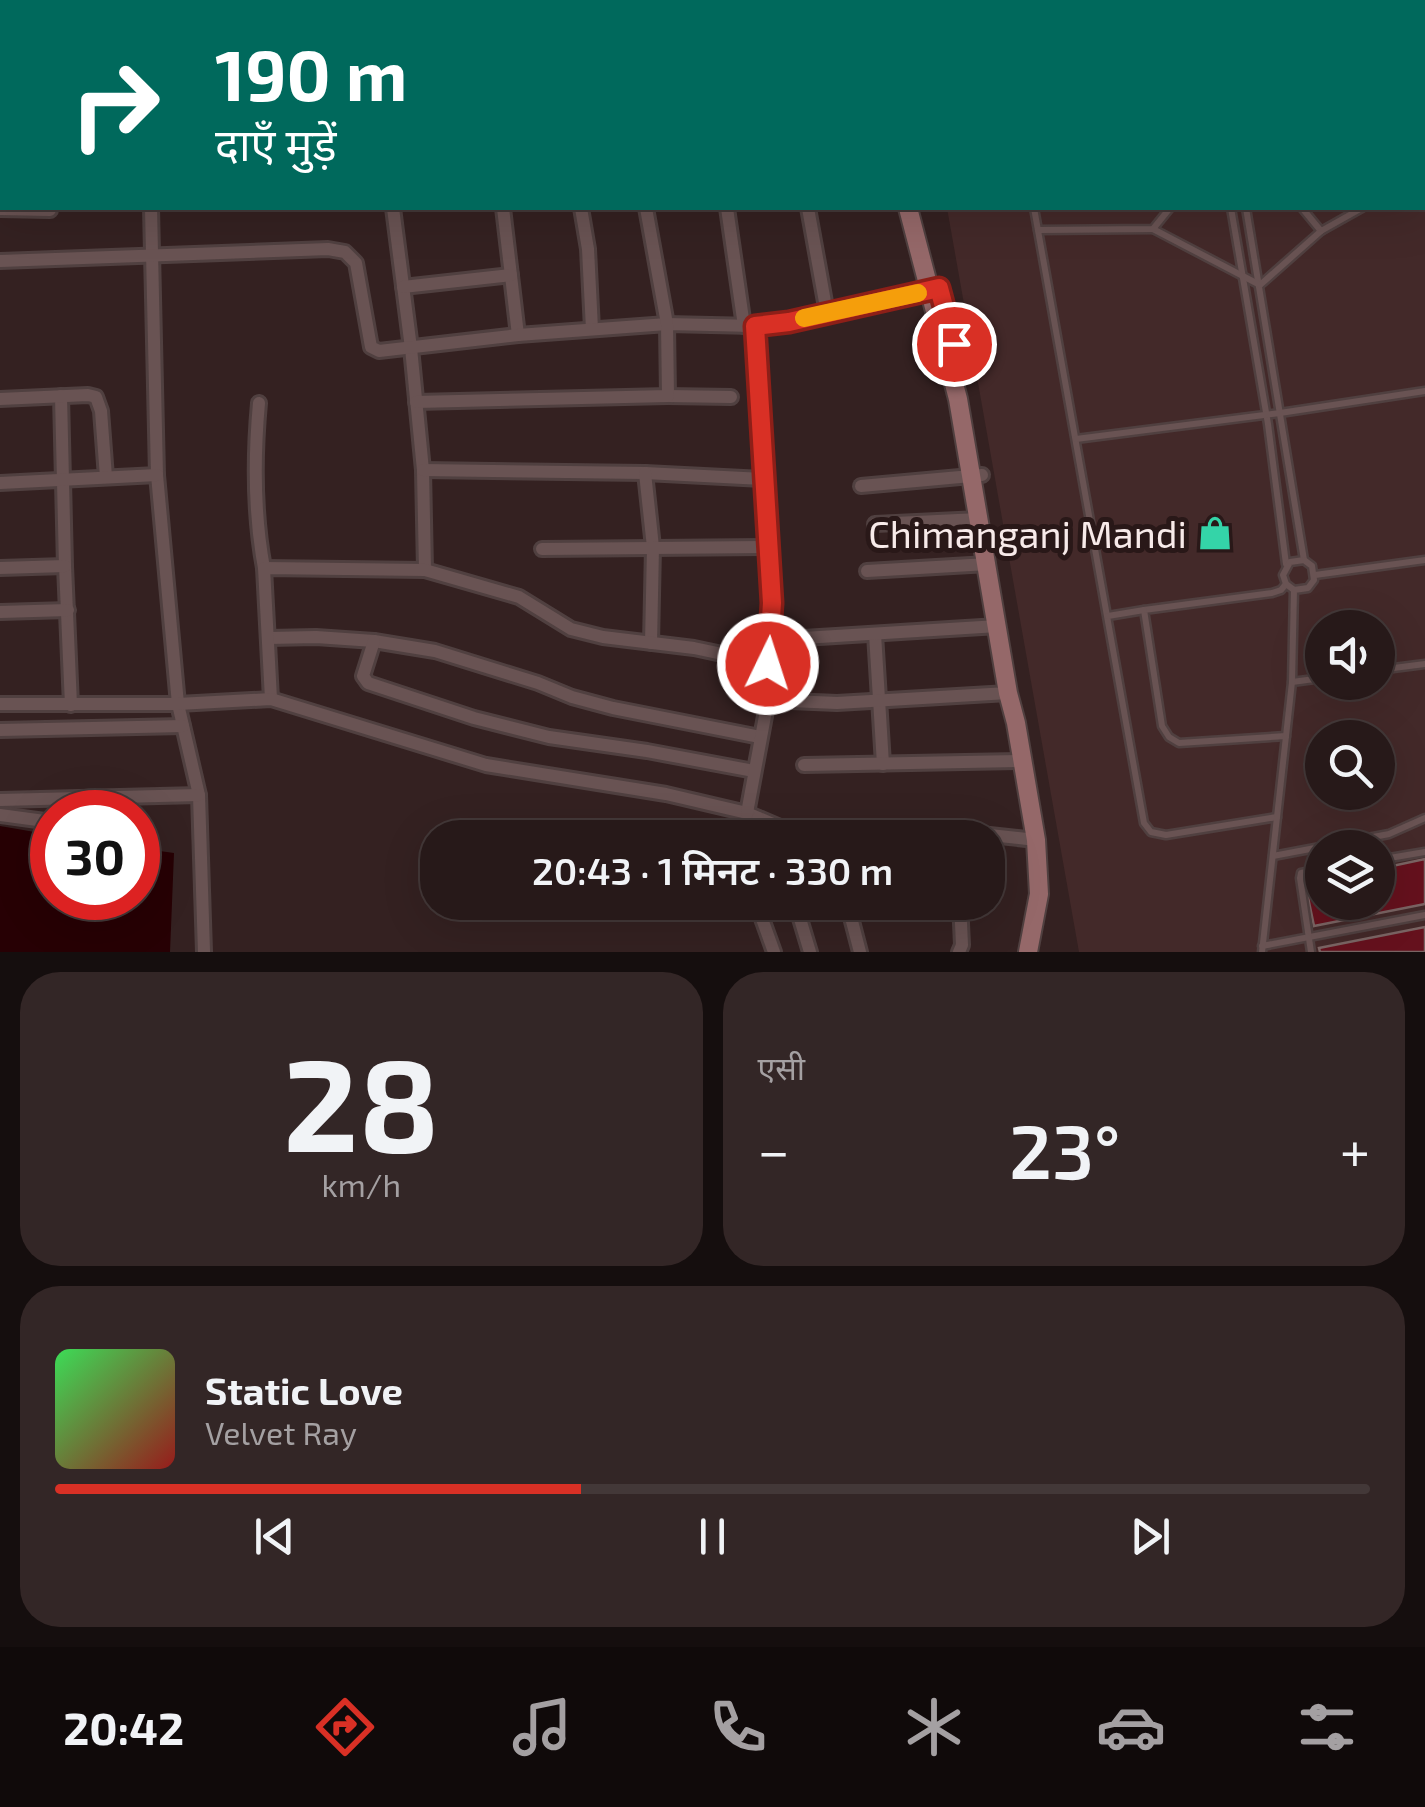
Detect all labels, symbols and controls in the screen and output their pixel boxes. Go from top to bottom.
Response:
text: 190 m [215,31,408,115]
icon: right [50,40,180,170]
text: दाएँ मुड़ें [215,116,336,170]
pin [912,302,997,387]
icon: arrive [927,317,982,372]
place label: Chimanganj Mandi [868,510,1187,556]
shop icon: Chimanganj Mandi [1196,514,1234,552]
map controls [1305,610,1395,920]
button: sound [1305,610,1395,700]
position arrow [716,612,820,716]
button: search [1305,720,1395,810]
speed limit sign: 30 [30,790,160,920]
button: layers [1305,830,1395,920]
text: 20:43 · 1 मिनट · 330 m [532,847,893,893]
text: 28 [283,1022,440,1178]
text: एसी [758,1048,805,1086]
text: 23° [1009,1104,1120,1194]
text: − [758,1116,790,1182]
text: + [1340,1116,1370,1182]
text: km/h [322,1165,401,1203]
text: Static Love [205,1367,403,1413]
text: Velvet Ray [205,1413,357,1451]
icon: previous [247,1509,302,1564]
icon: pause [685,1509,740,1564]
icon: next [1123,1509,1178,1564]
icon: directions [310,1692,380,1762]
icon: music [507,1692,577,1762]
icon: phone [703,1692,773,1762]
icon: climate [899,1692,969,1762]
icon: car [1096,1692,1166,1762]
icon: filters [1292,1692,1362,1762]
text: 20:42 [63,1700,184,1754]

